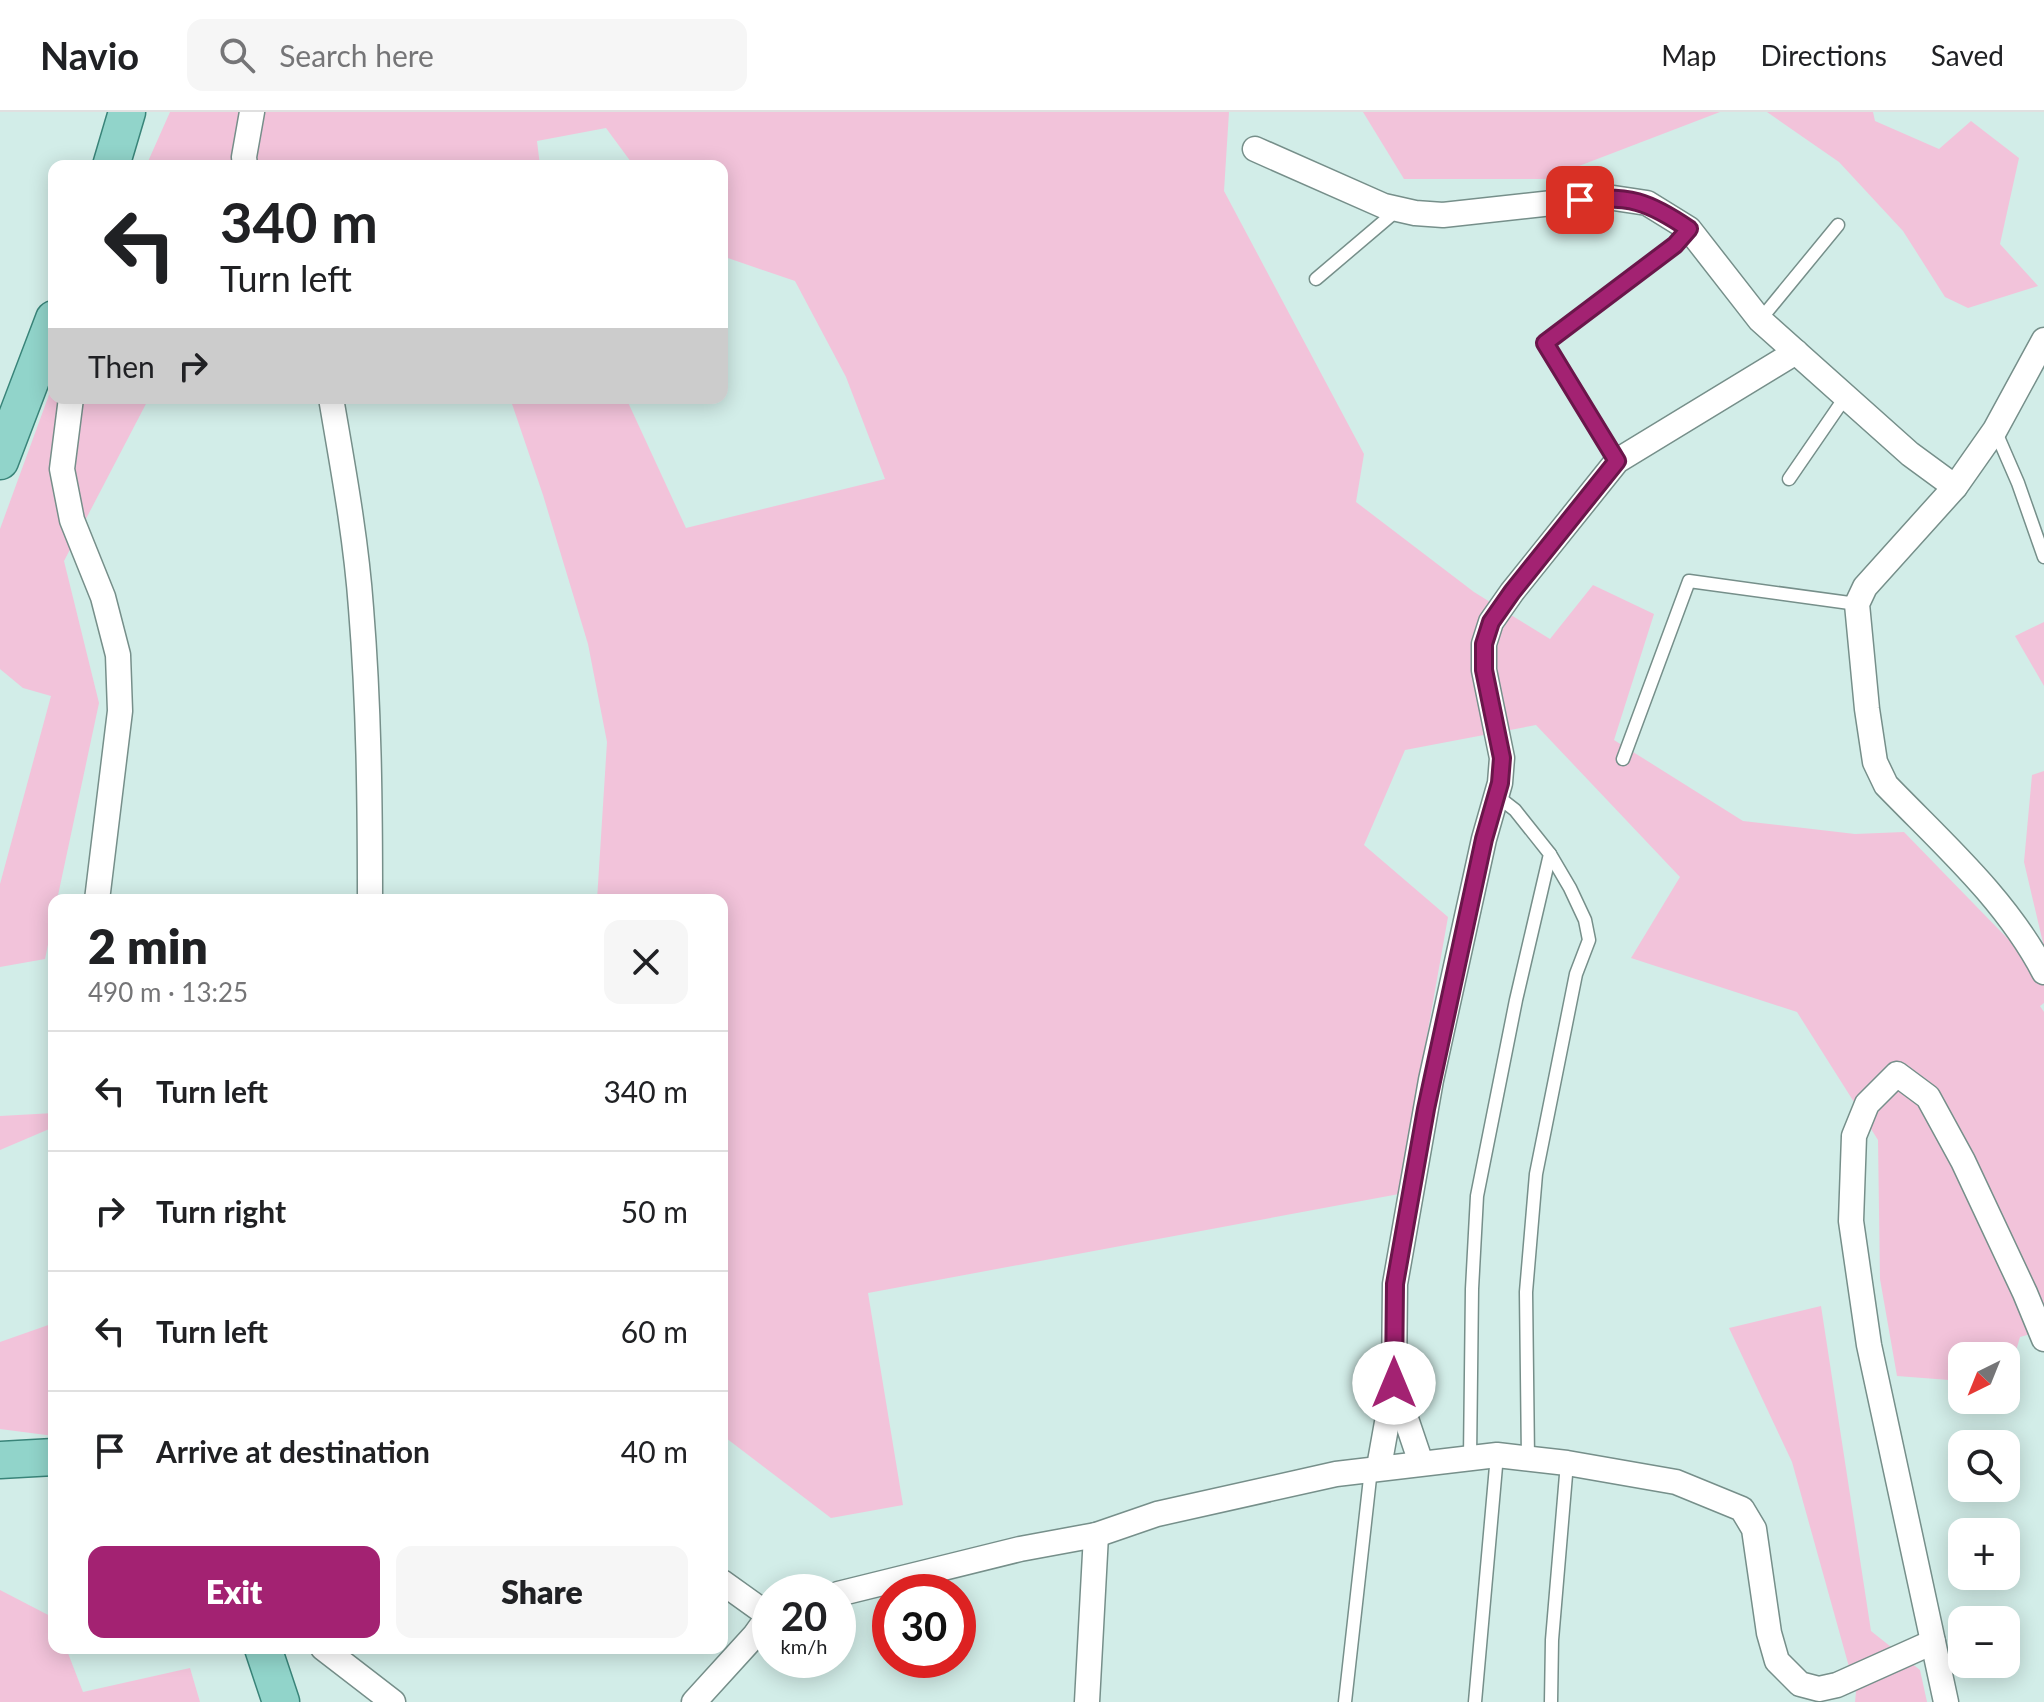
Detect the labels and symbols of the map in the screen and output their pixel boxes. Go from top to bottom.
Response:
pin [1546,166,1614,234]
position arrow [1352,1341,1436,1425]
north arrow [1948,1342,2020,1414]
speed limit sign: 30 [872,1574,976,1678]

